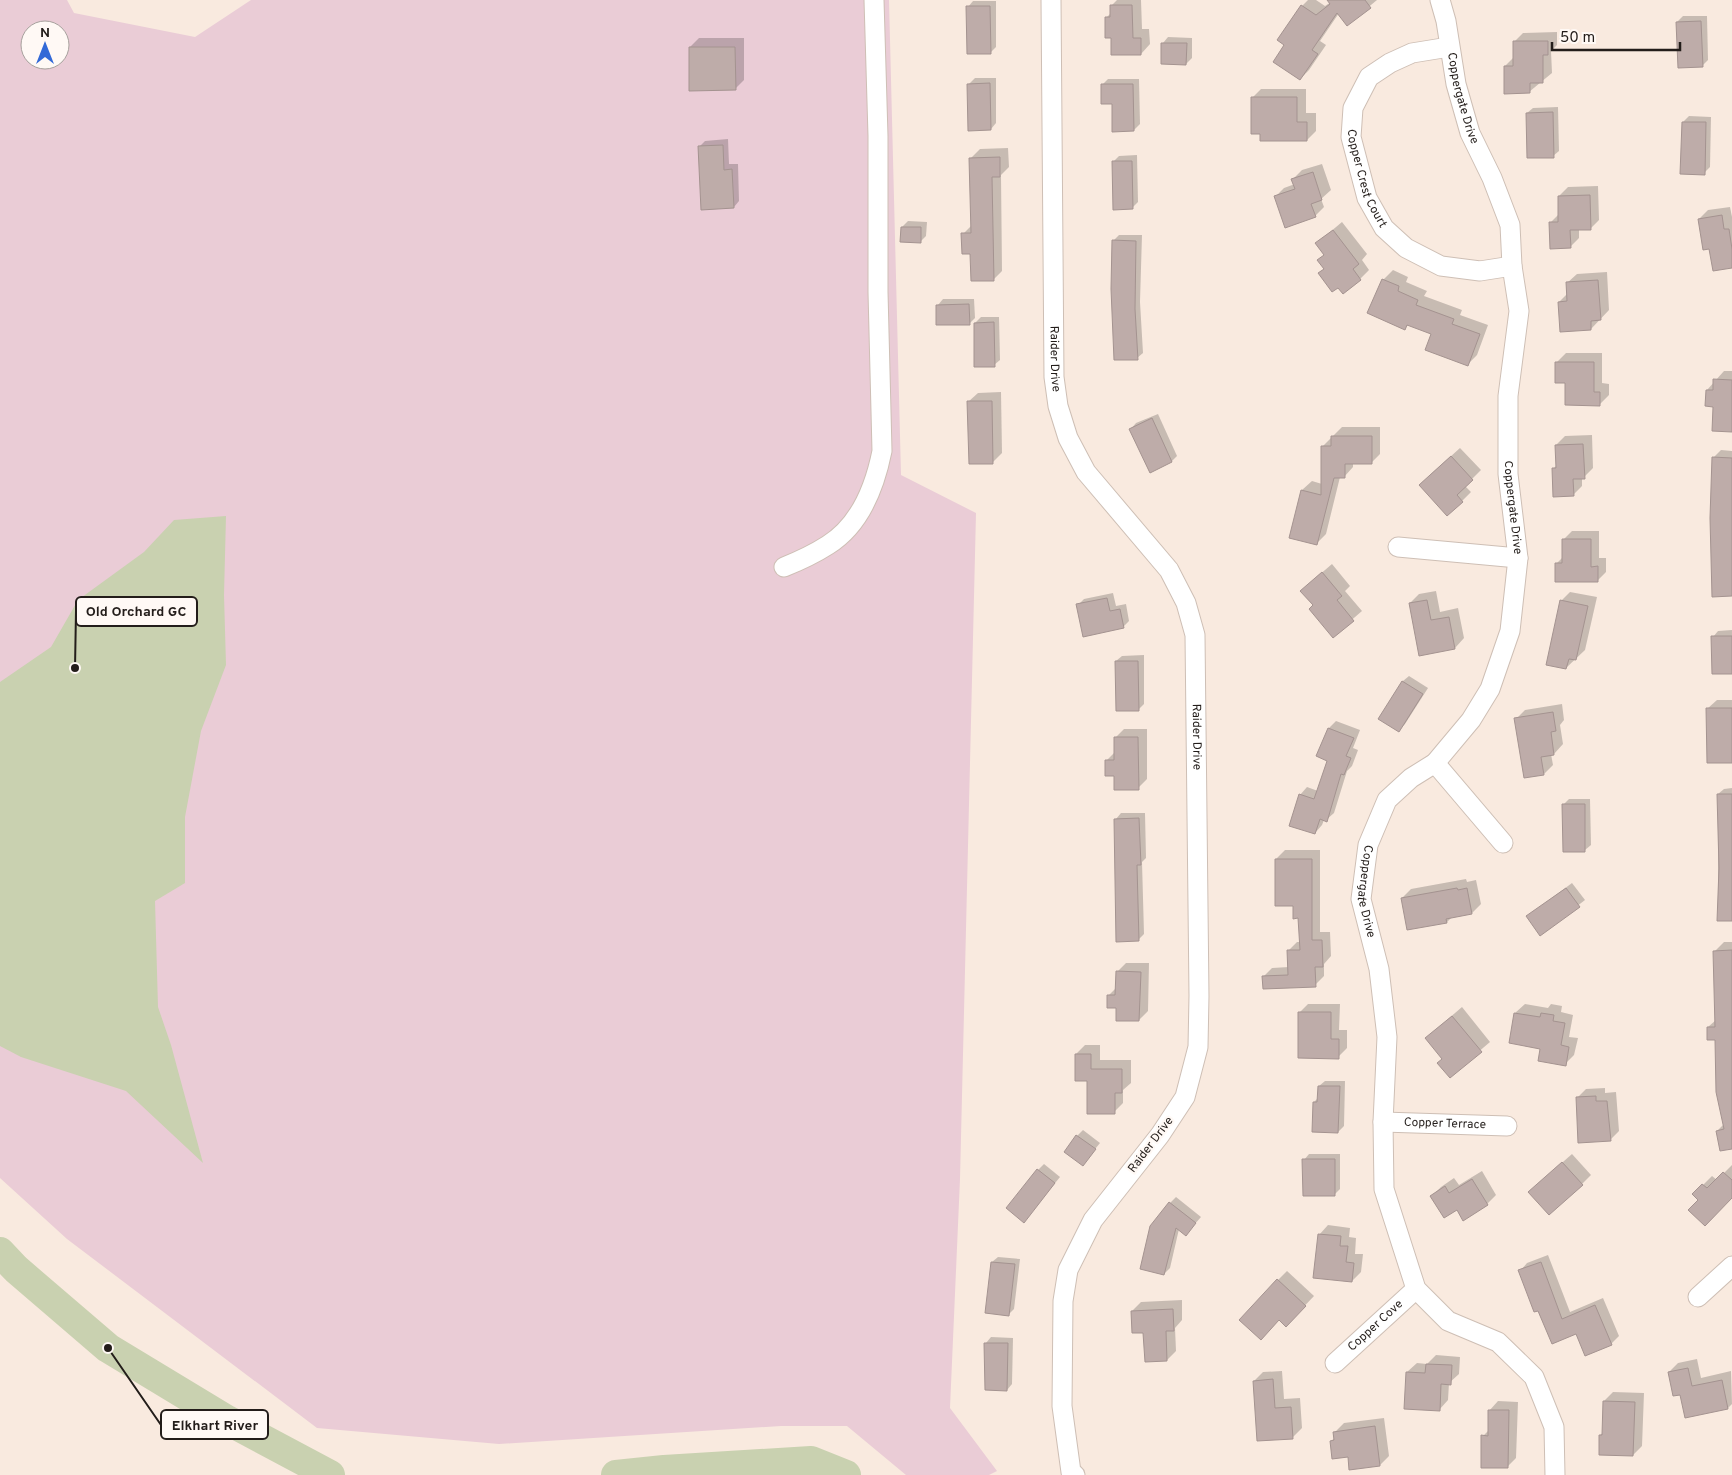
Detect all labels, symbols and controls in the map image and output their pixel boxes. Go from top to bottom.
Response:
north arrow [20,20,70,70]
scale bar [1552,20,1680,52]
text: N [40,25,50,42]
text: 50 m [1560,29,1595,48]
street label: Coppergate Drive [1443,51,1482,147]
street label: Copper Crest Court [1343,128,1390,231]
street label: Raider Drive [1046,326,1064,393]
street label: Coppergate Drive [1500,461,1526,555]
callout: Old Orchard GC [76,597,197,626]
text: Old Orchard GC [86,604,186,621]
street label: Raider Drive [1188,704,1204,770]
street label: Coppergate Drive [1353,844,1379,940]
street label: Raider Drive [1125,1114,1177,1176]
street label: Copper Terrace [1404,1115,1486,1133]
street label: Copper Cove [1345,1297,1407,1355]
callout: Elkhart River [161,1410,268,1439]
text: Elkhart River [172,1418,258,1435]

